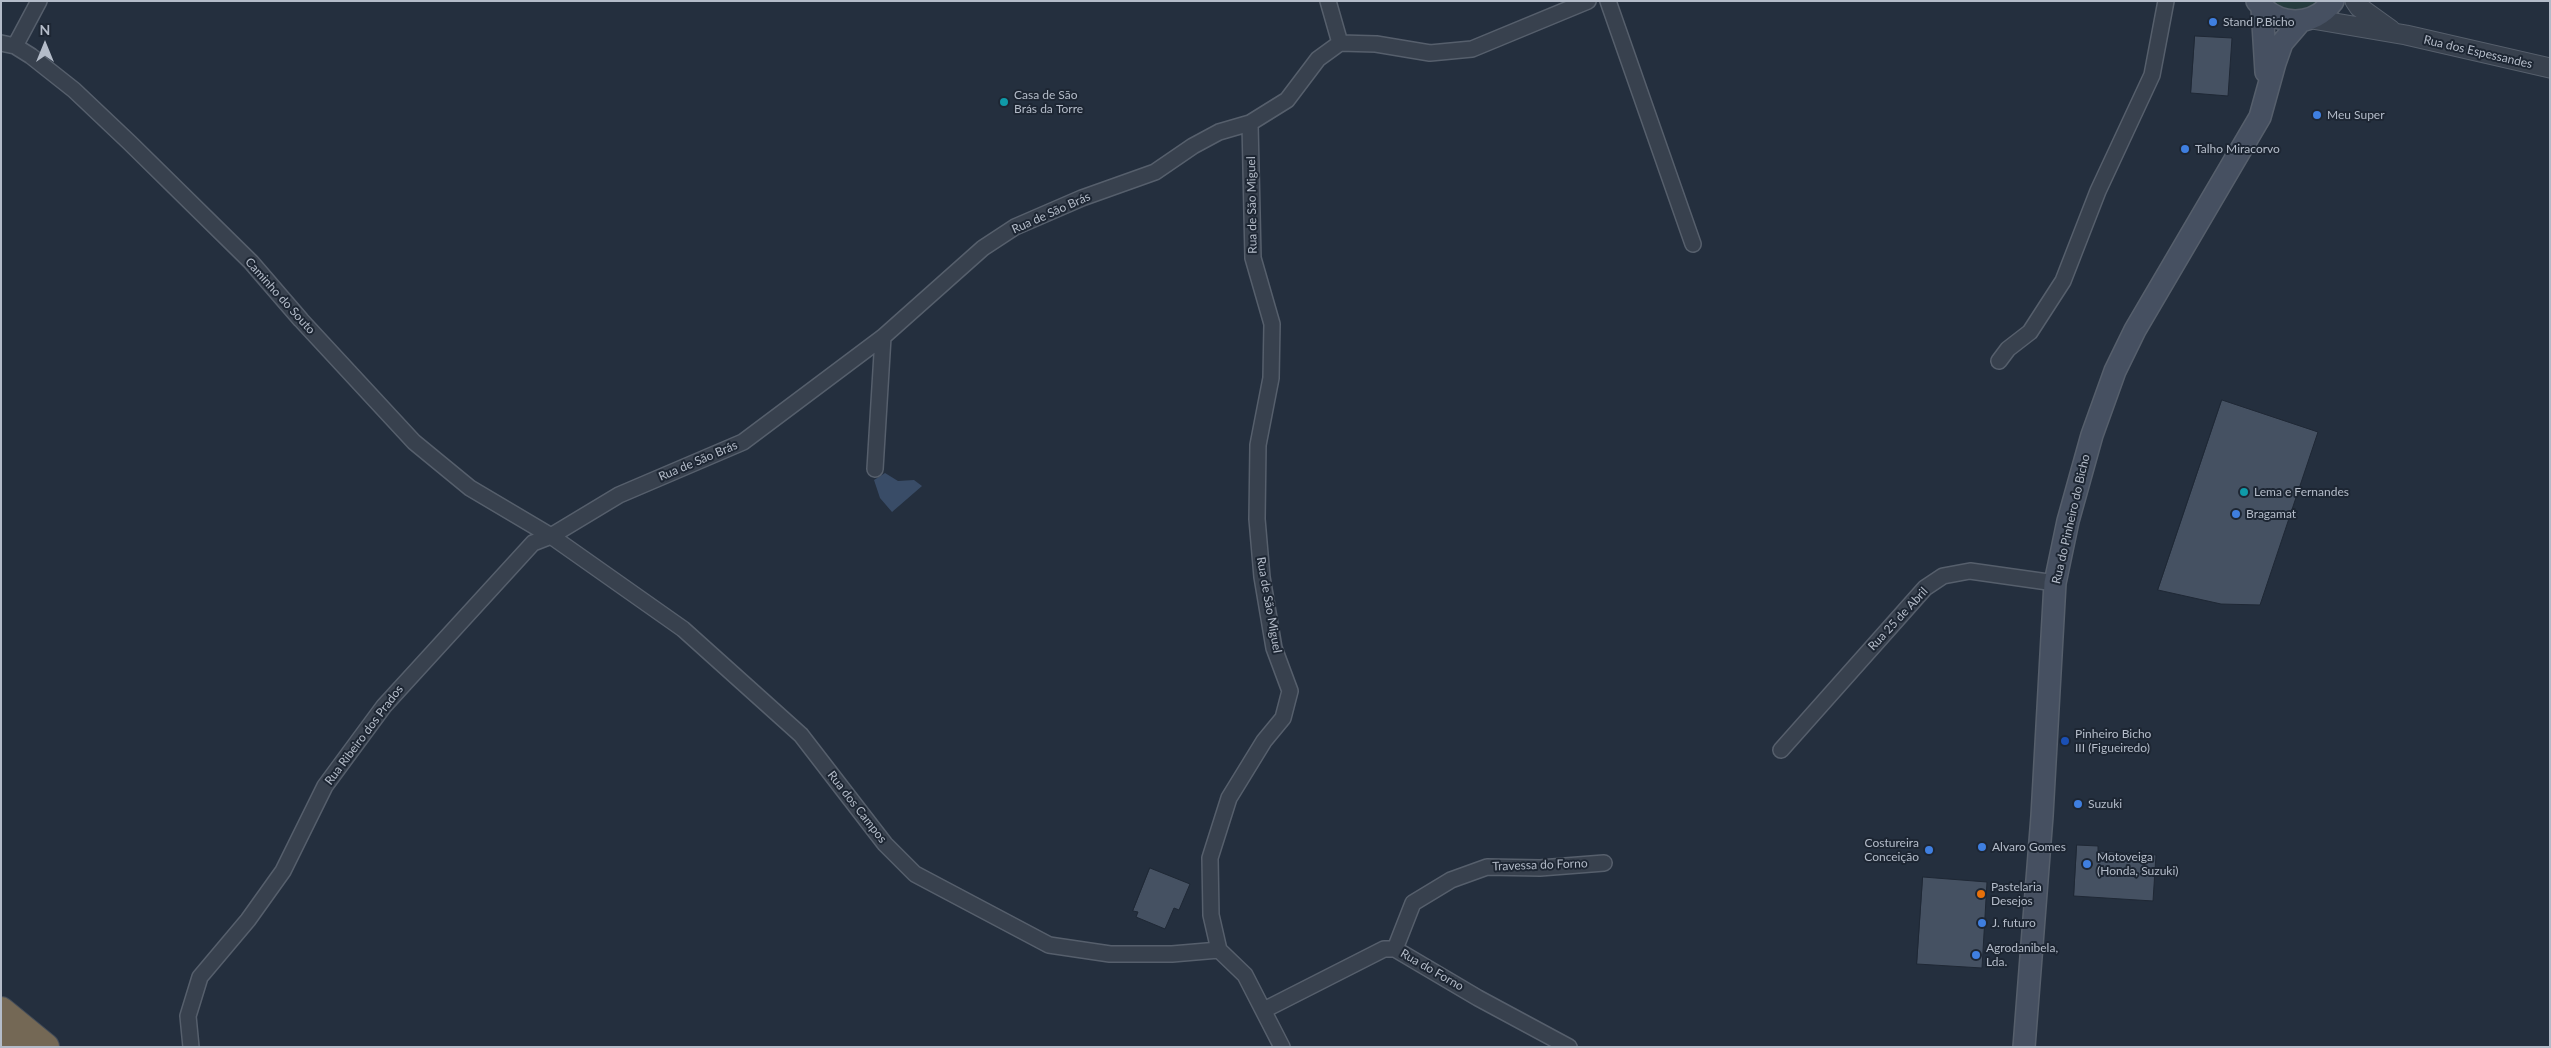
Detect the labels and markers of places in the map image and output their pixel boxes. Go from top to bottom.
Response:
place label: Stand P.Bicho [2223,15,2295,29]
marker: Stand P.Bicho [2207,16,2219,28]
place label: Casa de São Brás da Torre [1014,88,1083,116]
marker: Casa de São Brás da Torre [998,96,1010,108]
place label: Meu Super [2327,108,2385,122]
marker: Meu Super [2311,109,2323,121]
place label: Talho Miracorvo [2195,142,2280,156]
marker: Talho Miracorvo [2179,143,2191,155]
place label: Lema e Fernandes [2254,485,2349,499]
marker: Lema e Fernandes [2238,486,2250,498]
place label: Bragamat [2246,507,2296,521]
marker: Bragamat [2230,508,2242,520]
place label: Pinheiro Bicho III (Figueiredo) [2075,727,2151,755]
marker: Pinheiro Bicho III (Figueiredo) [2059,735,2071,747]
place label: Suzuki [2088,797,2122,811]
marker: Suzuki [2072,798,2084,810]
place label: Costureira Conceição [1864,836,1919,864]
place label: Alvaro Gomes [1992,840,2066,854]
marker: Alvaro Gomes [1976,841,1988,853]
marker: Costureira Conceição [1923,844,1935,856]
place label: Motoveiga (Honda, Suzuki) [2097,850,2179,878]
marker: Motoveiga (Honda, Suzuki) [2081,858,2093,870]
place label: Pastelaria Desejos [1991,880,2042,908]
marker: Pastelaria Desejos [1975,888,1987,900]
place label: J. futuro [1992,916,2036,930]
marker: J. futuro [1976,917,1988,929]
place label: Agrodanibela, Lda. [1986,941,2058,969]
marker: Agrodanibela, Lda. [1970,949,1982,961]

